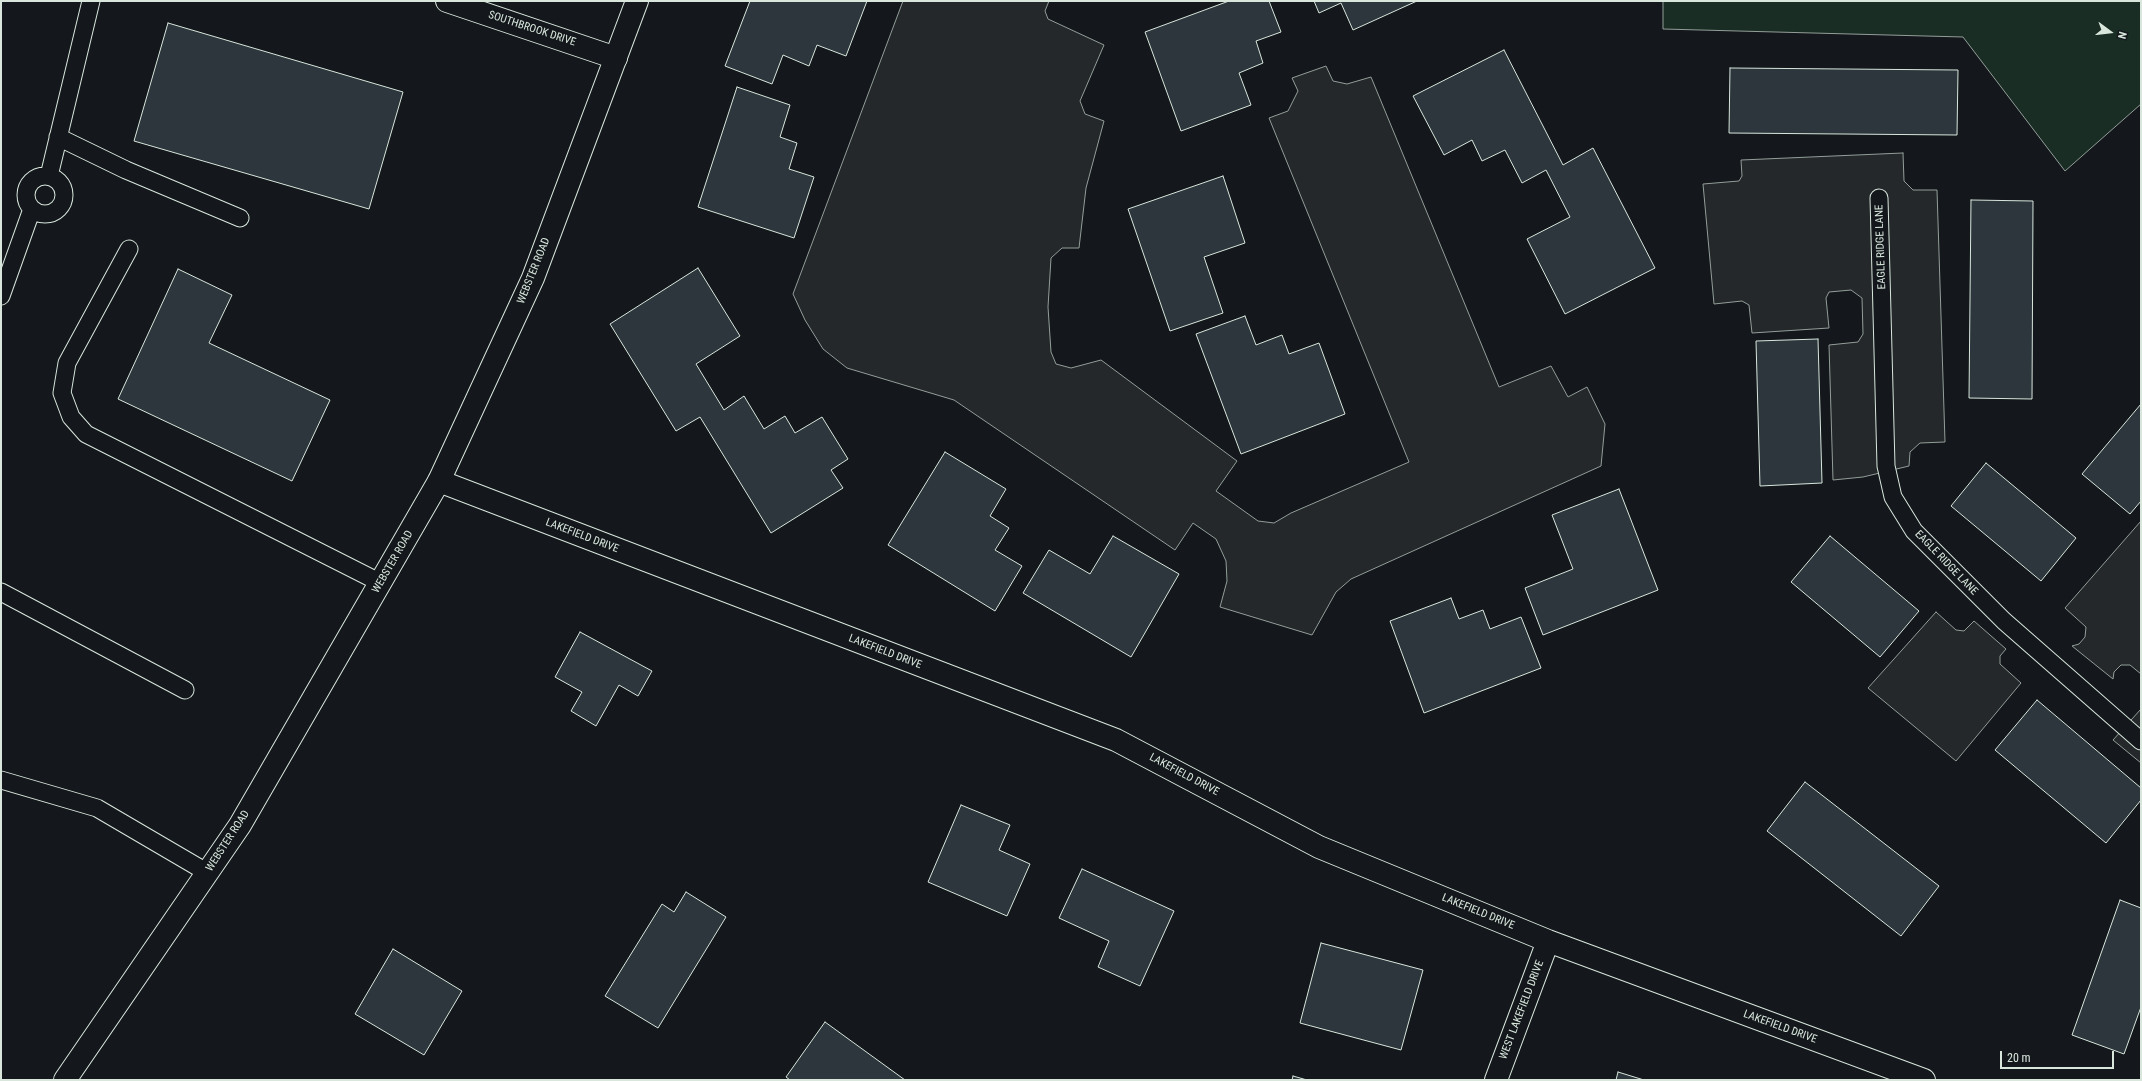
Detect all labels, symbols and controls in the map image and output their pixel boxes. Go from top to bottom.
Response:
street label: SOUTHBROOK DRIVE [487,9,577,49]
north arrow [2090,12,2130,52]
text: N [2115,30,2129,40]
street label: EAGLE RIDGE LANE [1873,204,1889,290]
street label: WEBSTER ROAD [515,236,553,306]
street label: LAKEFIELD DRIVE [544,516,620,556]
street label: WEBSTER ROAD [370,528,416,596]
street label: EAGLE RIDGE LANE [1912,528,1980,598]
street label: LAKEFIELD DRIVE [847,632,923,672]
street label: LAKEFIELD DRIVE [1147,751,1221,799]
street label: WEBSTER ROAD [203,808,253,874]
street label: LAKEFIELD DRIVE [1440,891,1516,933]
street label: WEST LAKEFIELD DRIVE [1497,959,1547,1061]
street label: LAKEFIELD DRIVE [1741,1008,1819,1046]
scale bar [2002,1043,2116,1069]
text: 20 m [2007,1051,2031,1065]

